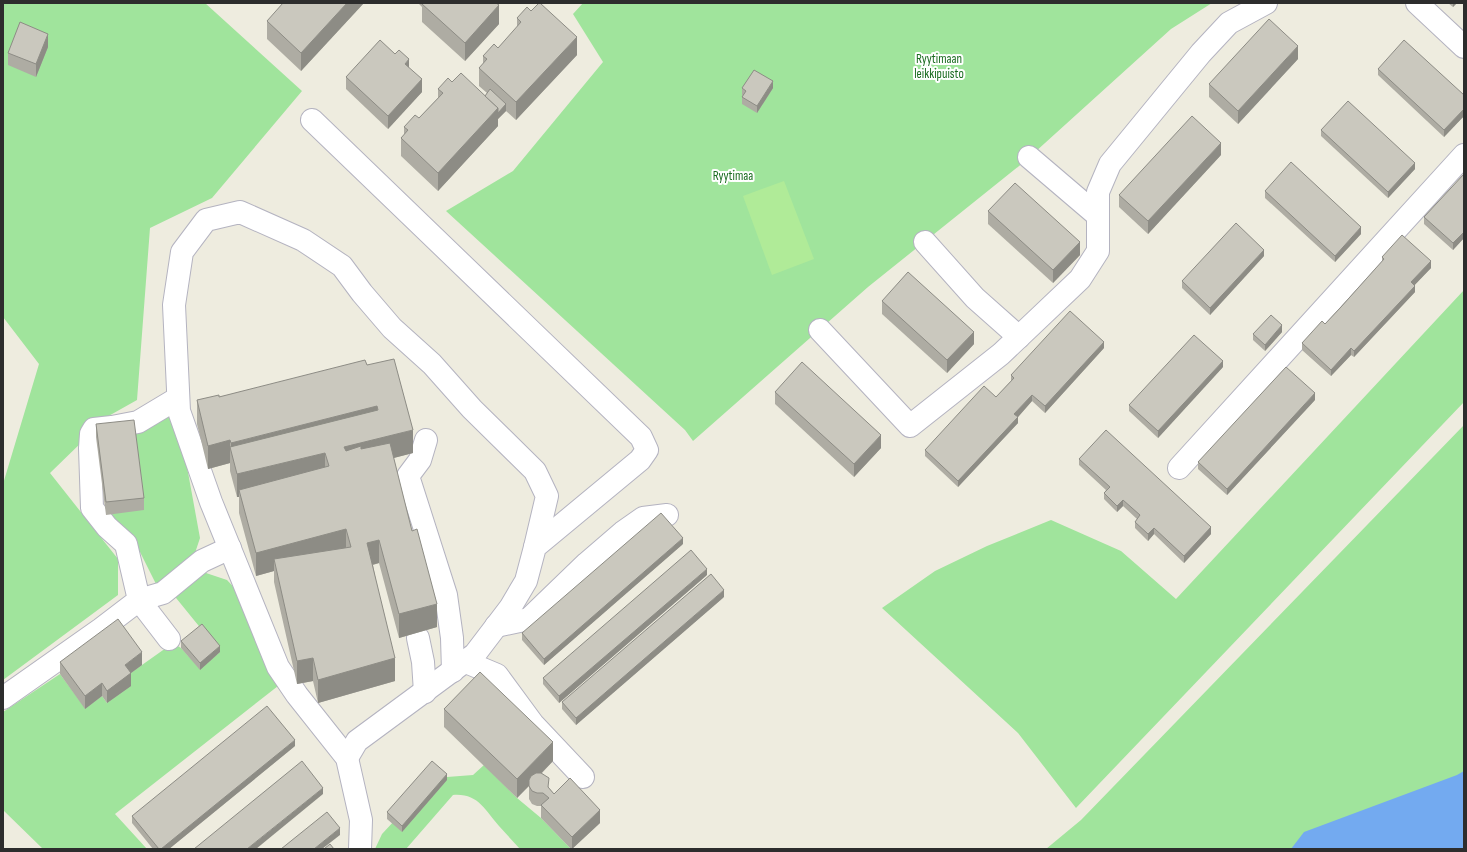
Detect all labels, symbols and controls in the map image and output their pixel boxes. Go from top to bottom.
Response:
park label: Ryytimaan leikkipuisto [914,51,964,82]
park label: Ryytimaa [713,168,753,184]

